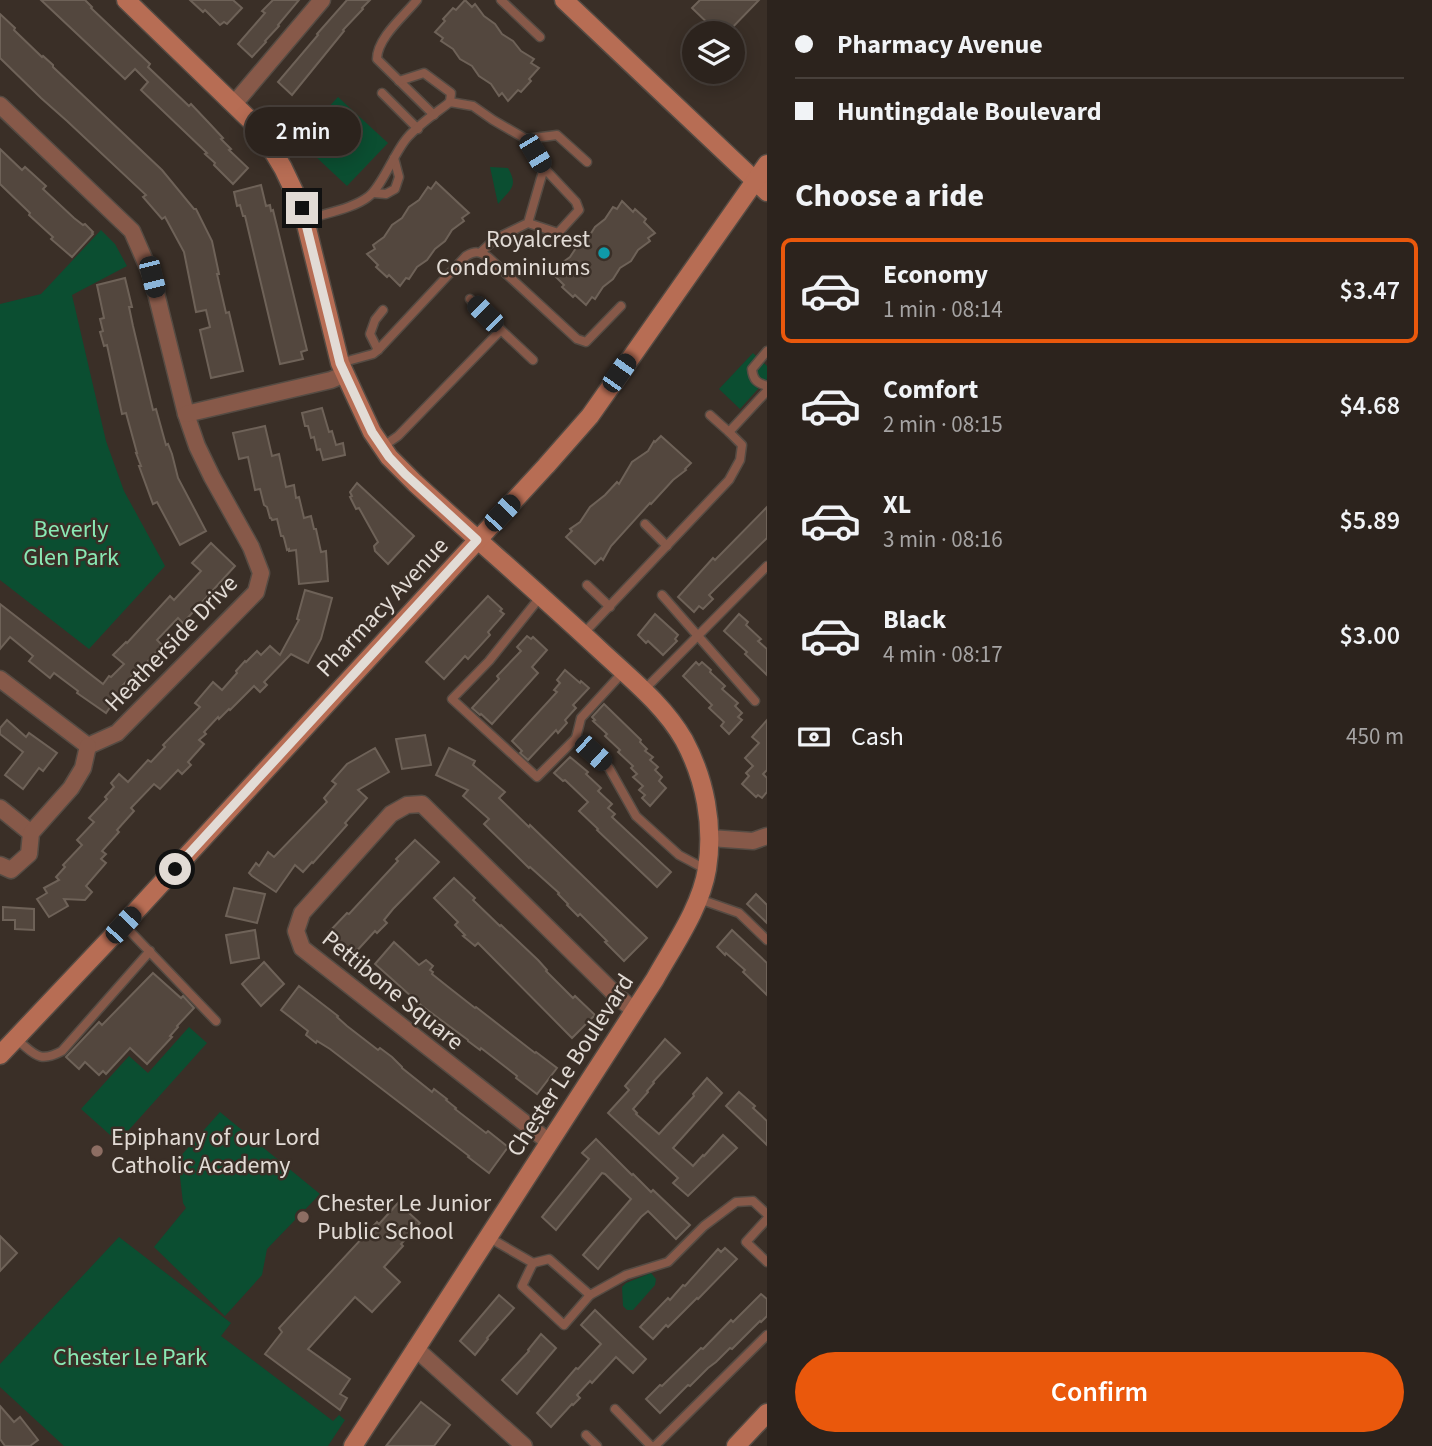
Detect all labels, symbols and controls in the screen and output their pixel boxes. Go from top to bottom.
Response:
map controls [682,21,745,84]
button: layers [682,21,745,84]
text: Pharmacy Avenue [837,26,1043,63]
text: Huntingdale Boulevard [837,93,1102,130]
callout: 2 min [244,106,360,156]
text: 2 min [276,115,330,148]
car [516,130,555,176]
text: Choose a ride [795,173,984,219]
route end [286,192,318,224]
place label: Royalcrest Condominiums [436,222,590,285]
marker: Royalcrest Condominiums [596,245,612,261]
car [137,254,168,300]
text: Economy [883,256,988,293]
icon: car [799,259,862,322]
text: $3.47 [1339,272,1400,309]
car [463,292,508,336]
text: 1 min · 08:14 [883,293,1003,326]
car [599,350,640,396]
text: Comfort [883,371,978,408]
icon: car [799,374,862,437]
text: $4.68 [1339,387,1400,424]
text: 2 min · 08:15 [883,408,1003,441]
text: XL [883,486,911,523]
icon: car [799,489,862,552]
car [480,490,525,536]
text: $5.89 [1339,502,1400,539]
park label: Beverly Glen Park [23,512,119,575]
text: 3 min · 08:16 [883,523,1003,556]
street label: Pharmacy Avenue [308,530,457,685]
street label: Heatherside Drive [97,567,246,720]
text: Black [883,601,946,638]
icon: car [799,604,862,667]
text: $3.00 [1339,617,1400,654]
text: 4 min · 08:17 [883,638,1003,671]
icon: cash [795,718,833,756]
text: Cash [851,718,904,755]
text: 450 m [1346,720,1404,753]
car [571,731,616,775]
route start [159,853,191,885]
car [101,902,146,948]
street label: Pettibone Square [314,922,471,1059]
street label: Chester Le Boulevard [498,967,643,1164]
place label: Epiphany of our Lord Catholic Academy [111,1120,320,1183]
marker: Epiphany of our Lord Catholic Academy [89,1143,105,1159]
place label: Chester Le Junior Public School [317,1186,492,1249]
marker: Chester Le Junior Public School [295,1209,311,1225]
park label: Chester Le Park [53,1340,207,1375]
button: Confirm [795,1352,1404,1432]

